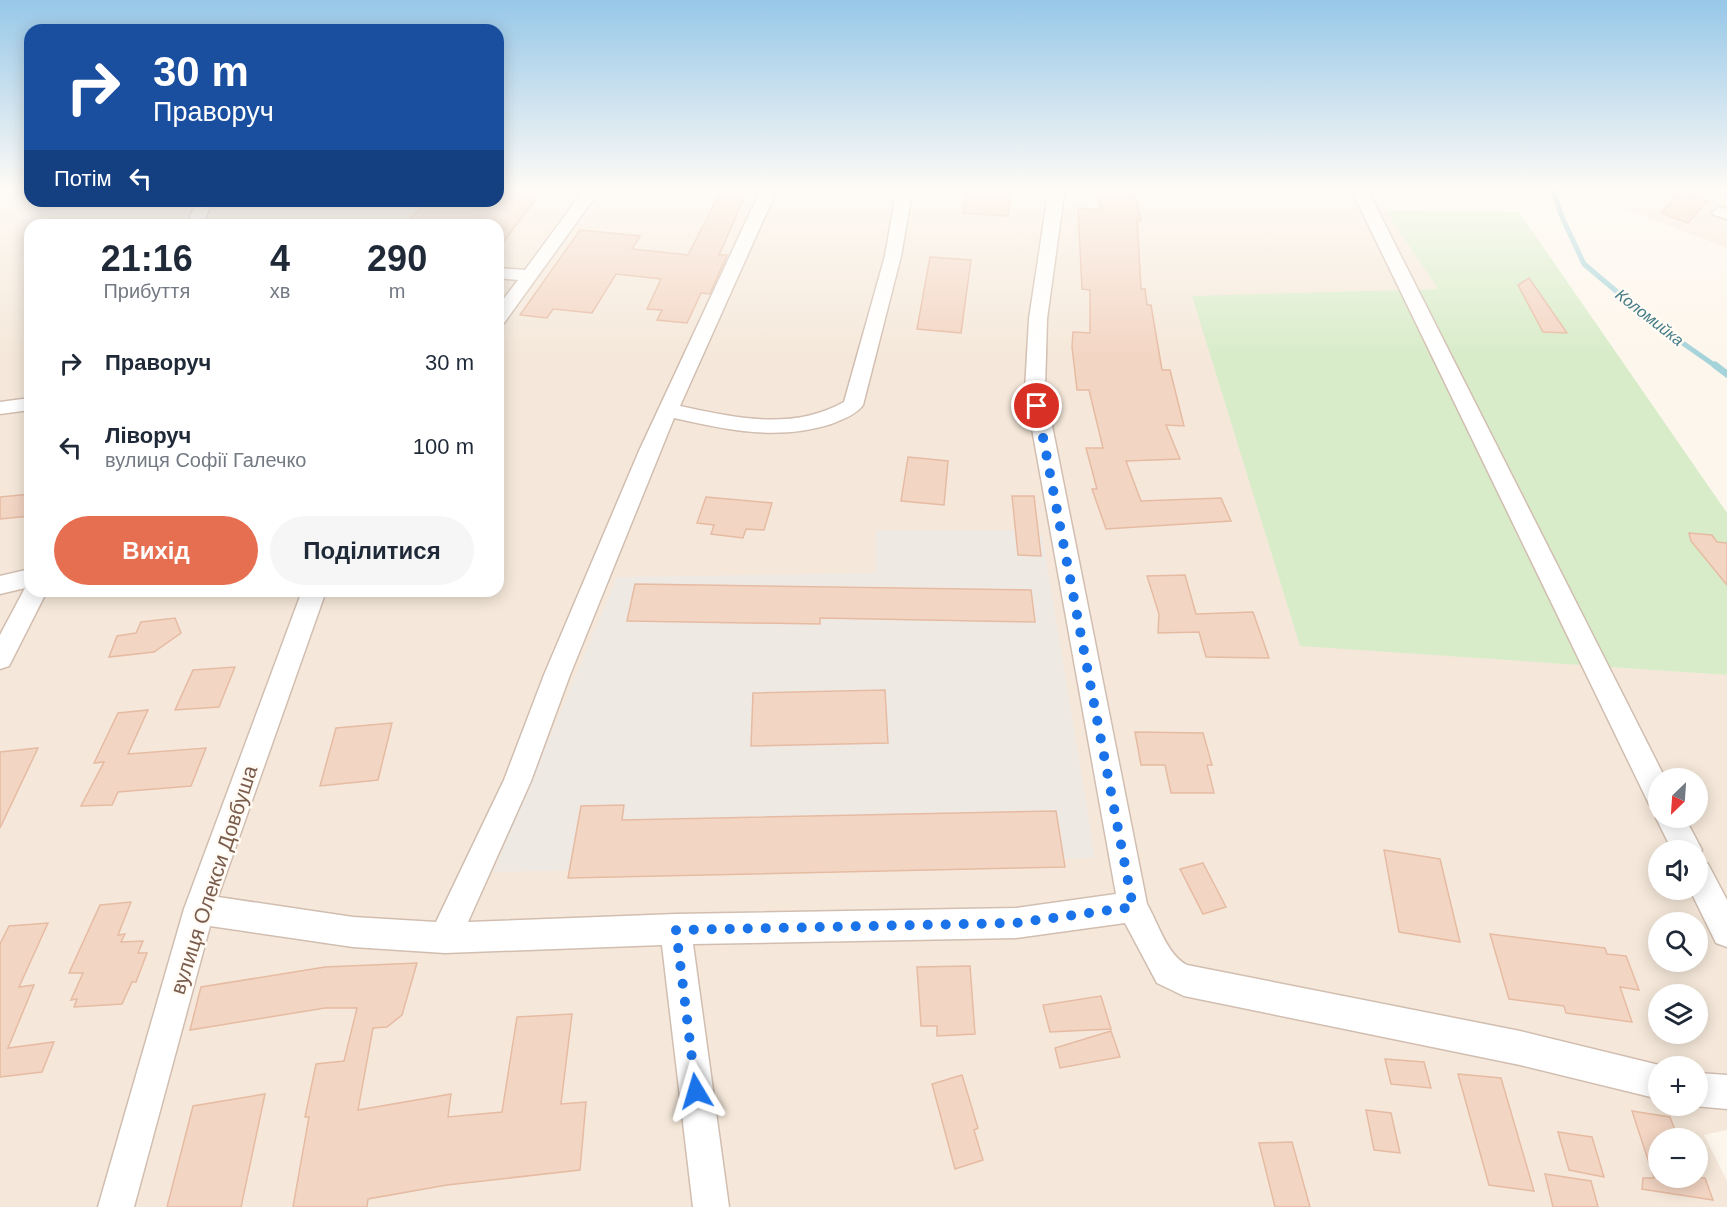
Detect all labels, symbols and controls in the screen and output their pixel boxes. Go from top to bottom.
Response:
icon: right [54,48,132,126]
text: 30 m [153,48,249,95]
text: Праворуч [153,97,274,127]
icon: left [124,162,157,195]
text: Потім [54,166,112,191]
text: 21:16 [101,238,193,279]
text: 4 [270,238,290,279]
text: 290 [367,238,427,279]
text: Прибуття [103,280,190,302]
text: хв [270,280,290,302]
text: m [389,280,405,302]
water label: Коломийка [1612,286,1687,349]
icon: right [54,347,87,380]
text: Праворуч [105,350,211,375]
text: 30 m [425,350,474,375]
pin [1011,380,1062,431]
icon: arrive [1020,389,1053,422]
text: Ліворуч [105,423,191,448]
icon: left [54,431,87,464]
text: 100 m [413,434,474,459]
text: вулиця Софії Галечко [105,449,306,471]
button: Вихід [54,516,258,585]
button: Поділитися [270,516,474,585]
street label: вулиця Олекси Довбуша [166,762,262,997]
north arrow [1648,768,1708,828]
map controls [1648,768,1708,1188]
button: sound [1648,840,1708,900]
button: search [1648,912,1708,972]
button: layers [1648,984,1708,1044]
button: + [1648,1056,1708,1116]
position arrow [664,1059,728,1123]
button: − [1648,1128,1708,1188]

